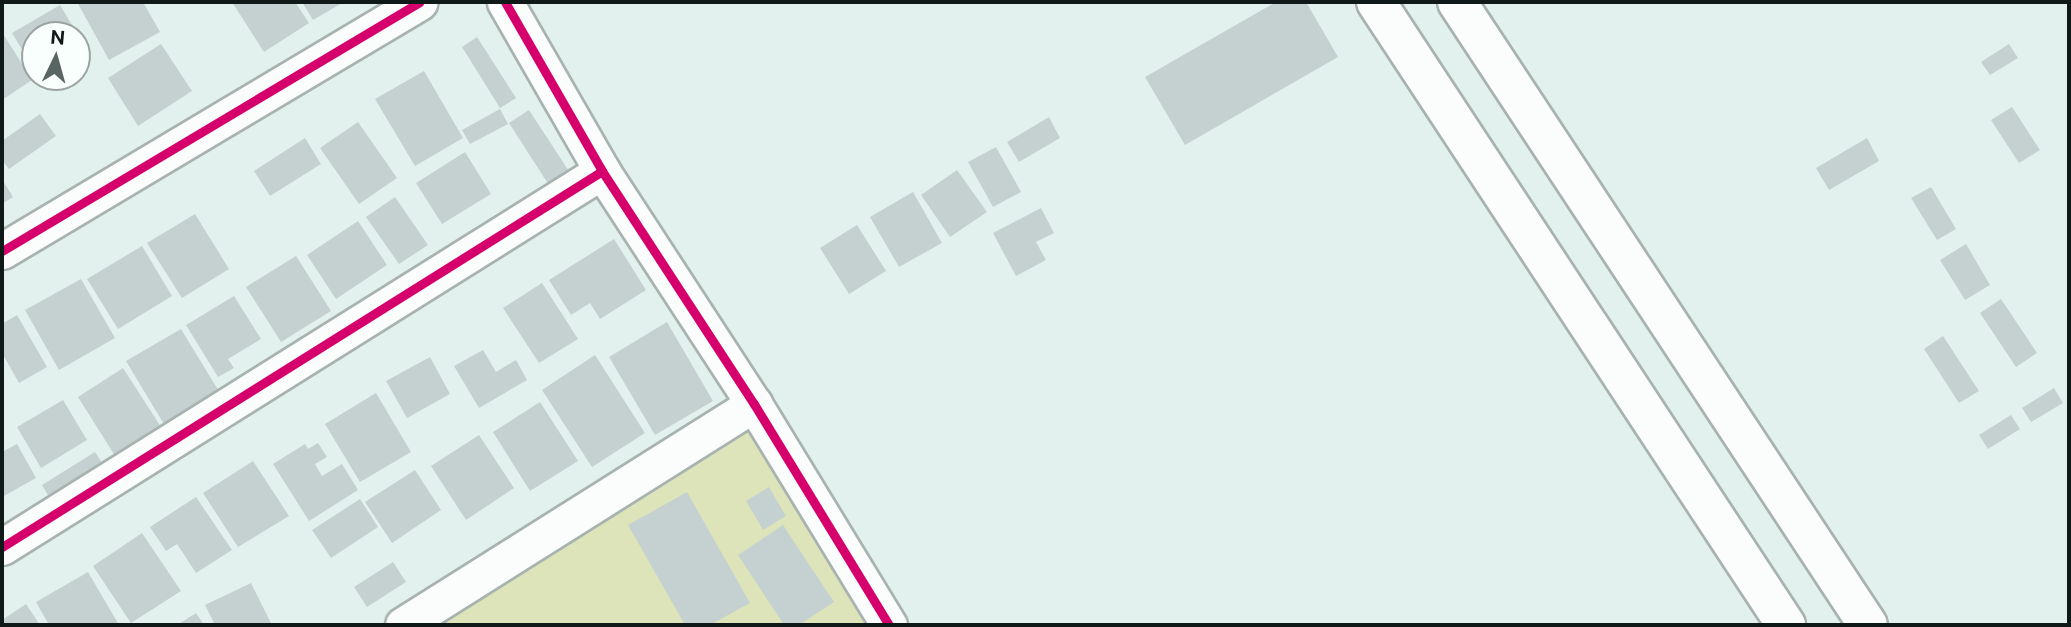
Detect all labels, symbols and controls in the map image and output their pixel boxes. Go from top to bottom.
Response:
north arrow [21,21,91,91]
text: N [49,25,66,49]

